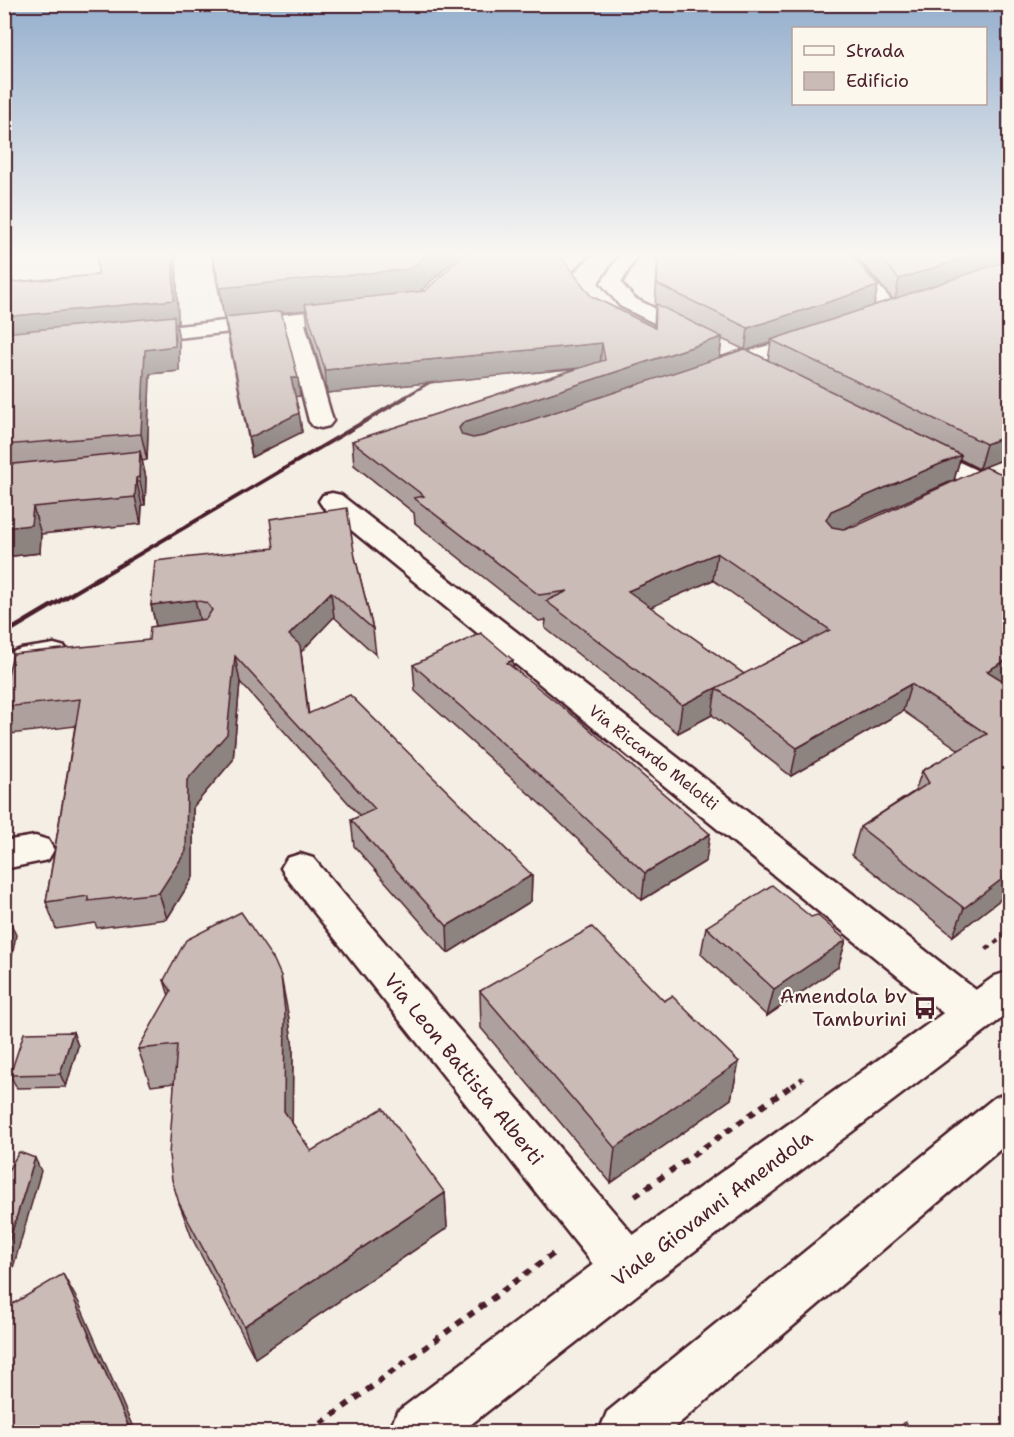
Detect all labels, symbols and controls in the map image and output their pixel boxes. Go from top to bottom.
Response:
legend [792,27,987,105]
text: Strada [846,39,905,63]
text: Edificio [846,69,909,93]
street label: Via Riccardo Melotti [584,700,723,815]
street label: Via Leon Battista Alberti [378,968,550,1170]
place label: Amendola bv Tamburini [780,983,907,1032]
bus stop icon: Amendola bv Tamburini [912,995,938,1021]
street label: Viale Giovanni Amendola [606,1124,818,1292]

